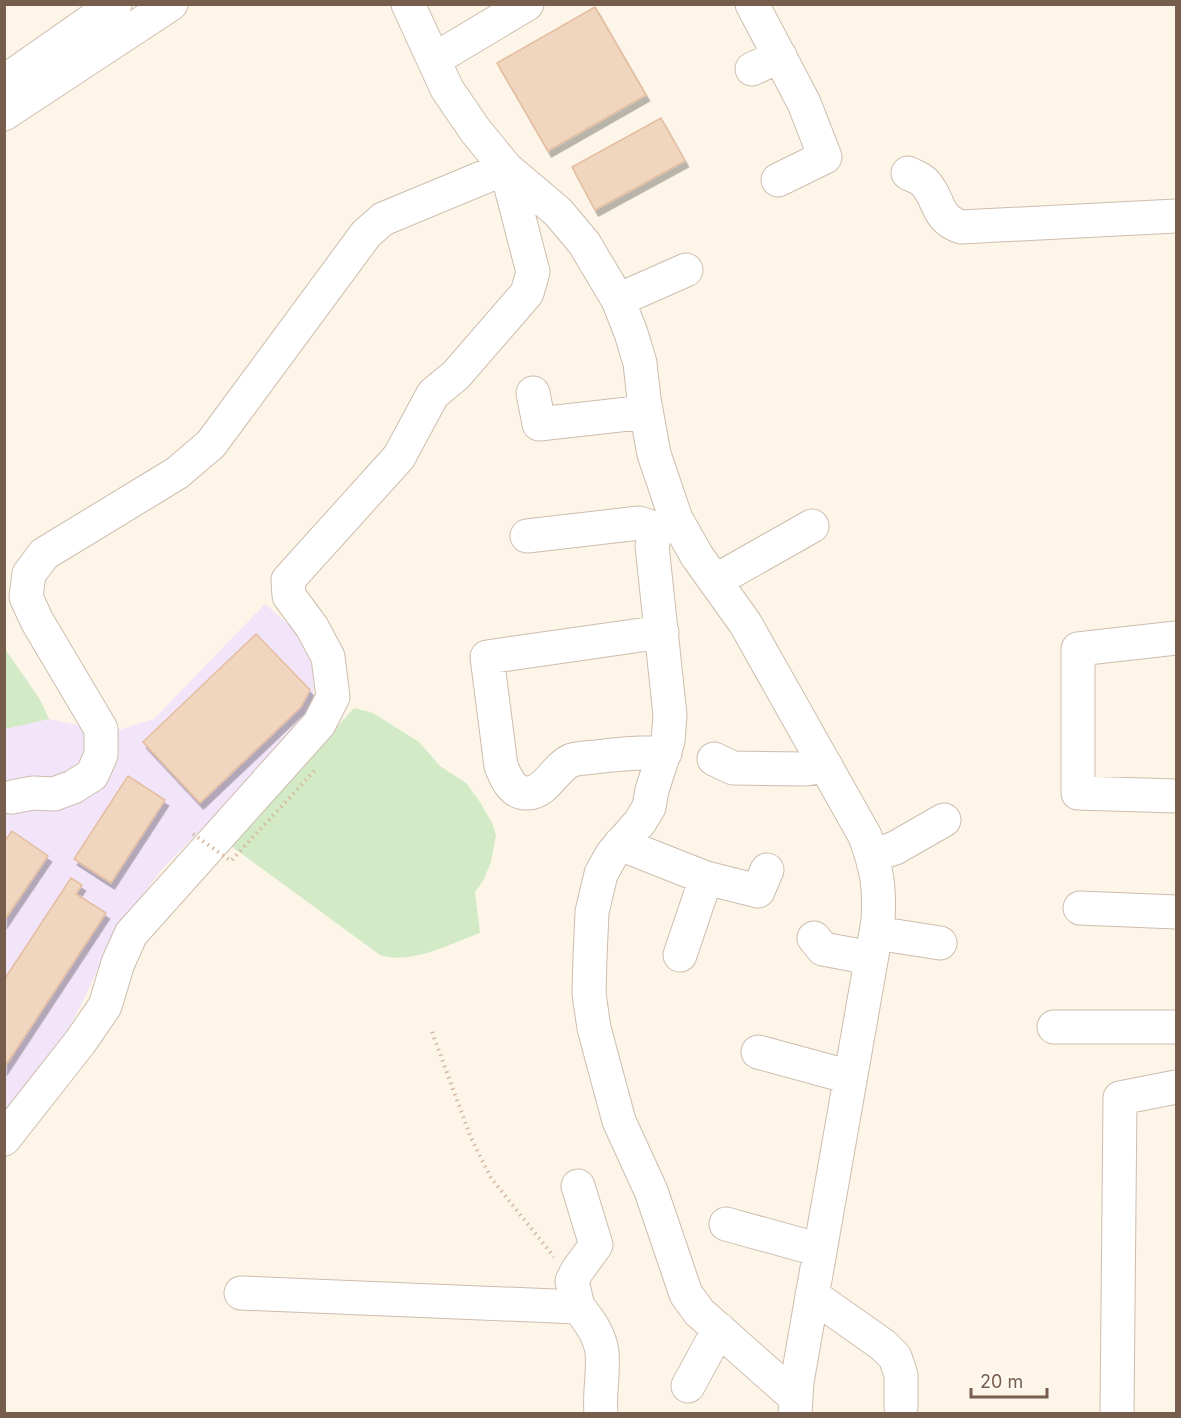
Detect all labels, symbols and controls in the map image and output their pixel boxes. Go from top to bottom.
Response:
scale bar [971,1361,1048,1399]
text: 20 m [980,1371,1023,1392]

